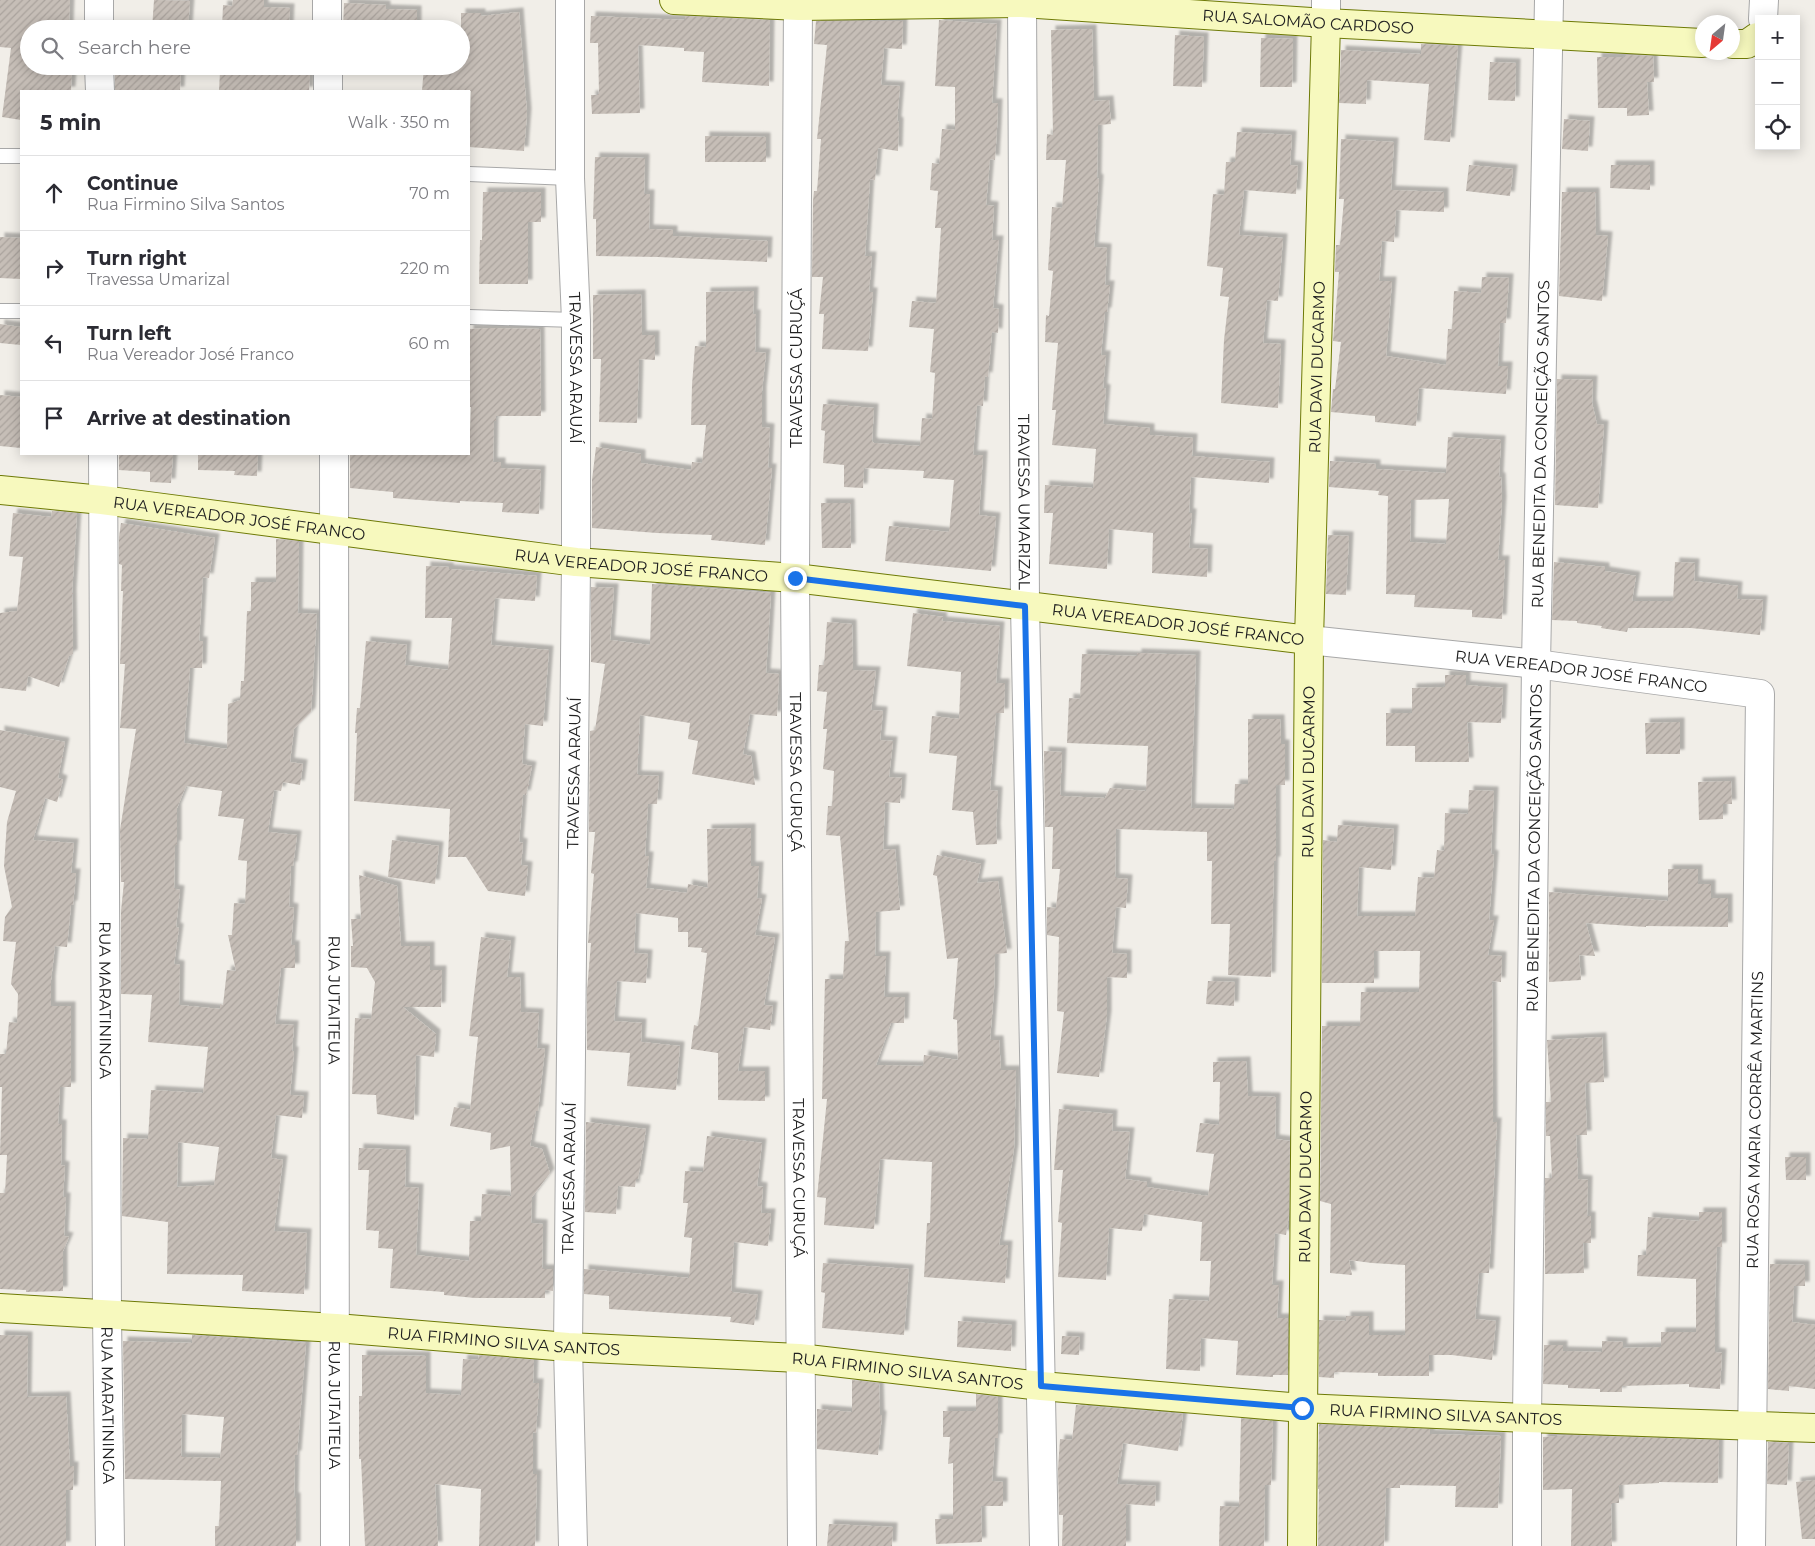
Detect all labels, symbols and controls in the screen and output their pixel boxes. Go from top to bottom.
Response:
street label: RUA SALOMÃO CARDOSO [1202,5,1415,37]
north arrow [1695,15,1740,60]
map controls [1755,15,1800,150]
button: + [1755,15,1800,60]
search box [20,20,470,75]
icon: search [38,34,66,62]
text: Search here [78,36,191,59]
button: − [1755,60,1800,105]
button: locate [1755,105,1800,150]
text: 5 min [40,110,101,135]
text: Walk · 350 m [348,113,450,132]
text: Continue [87,172,178,195]
icon: ahead [40,179,68,207]
text: 70 m [409,184,450,203]
text: Rua Firmino Silva Santos [87,195,285,214]
text: Turn right [87,247,187,270]
icon: right [40,254,68,282]
text: 220 m [400,259,450,278]
text: Travessa Umarizal [87,270,230,289]
street label: RUA BENEDITA DA CONCEIÇÃO SANTOS [1528,280,1553,608]
street label: RUA DAVI DUCARMO [1305,281,1328,454]
street label: TRAVESSA CURUÇÁ [787,288,806,448]
street label: TRAVESSA ARAUAÍ [565,292,586,445]
text: Turn left [87,322,172,345]
icon: left [40,329,68,357]
text: 60 m [408,334,450,353]
text: Rua Vereador José Franco [87,345,294,364]
icon: arrive [40,404,68,432]
text: Arrive at destination [87,407,291,430]
street label: TRAVESSA UMARIZAL [1015,414,1034,591]
street label: RUA VEREADOR JOSÉ FRANCO [112,492,367,544]
street label: RUA VEREADOR JOSÉ FRANCO [514,545,769,586]
route end [784,567,807,590]
street label: RUA VEREADOR JOSÉ FRANCO [1051,600,1305,649]
street label: RUA VEREADOR JOSÉ FRANCO [1454,646,1709,696]
street label: RUA BENEDITA DA CONCEIÇÃO SANTOS [1522,684,1545,1012]
street label: RUA DAVI DUCARMO [1298,686,1318,858]
street label: TRAVESSA CURUÇÁ [786,692,806,852]
street label: TRAVESSA ARAUAÍ [563,696,585,849]
street label: RUA MARATININGA [96,921,115,1079]
street label: RUA JUTAITEUA [325,936,344,1065]
street label: RUA ROSA MARIA CORRÊA MARTINS [1743,971,1767,1269]
street label: RUA DAVI DUCARMO [1295,1091,1315,1263]
street label: TRAVESSA CURUÇÁ [789,1098,809,1258]
street label: TRAVESSA ARAUAÍ [558,1101,580,1254]
street label: RUA FIRMINO SILVA SANTOS [387,1323,621,1359]
street label: RUA MARATININGA [98,1326,119,1484]
street label: RUA JUTAITEUA [325,1341,344,1470]
street label: RUA FIRMINO SILVA SANTOS [791,1348,1025,1393]
route start [1291,1397,1314,1420]
street label: RUA FIRMINO SILVA SANTOS [1329,1400,1563,1429]

